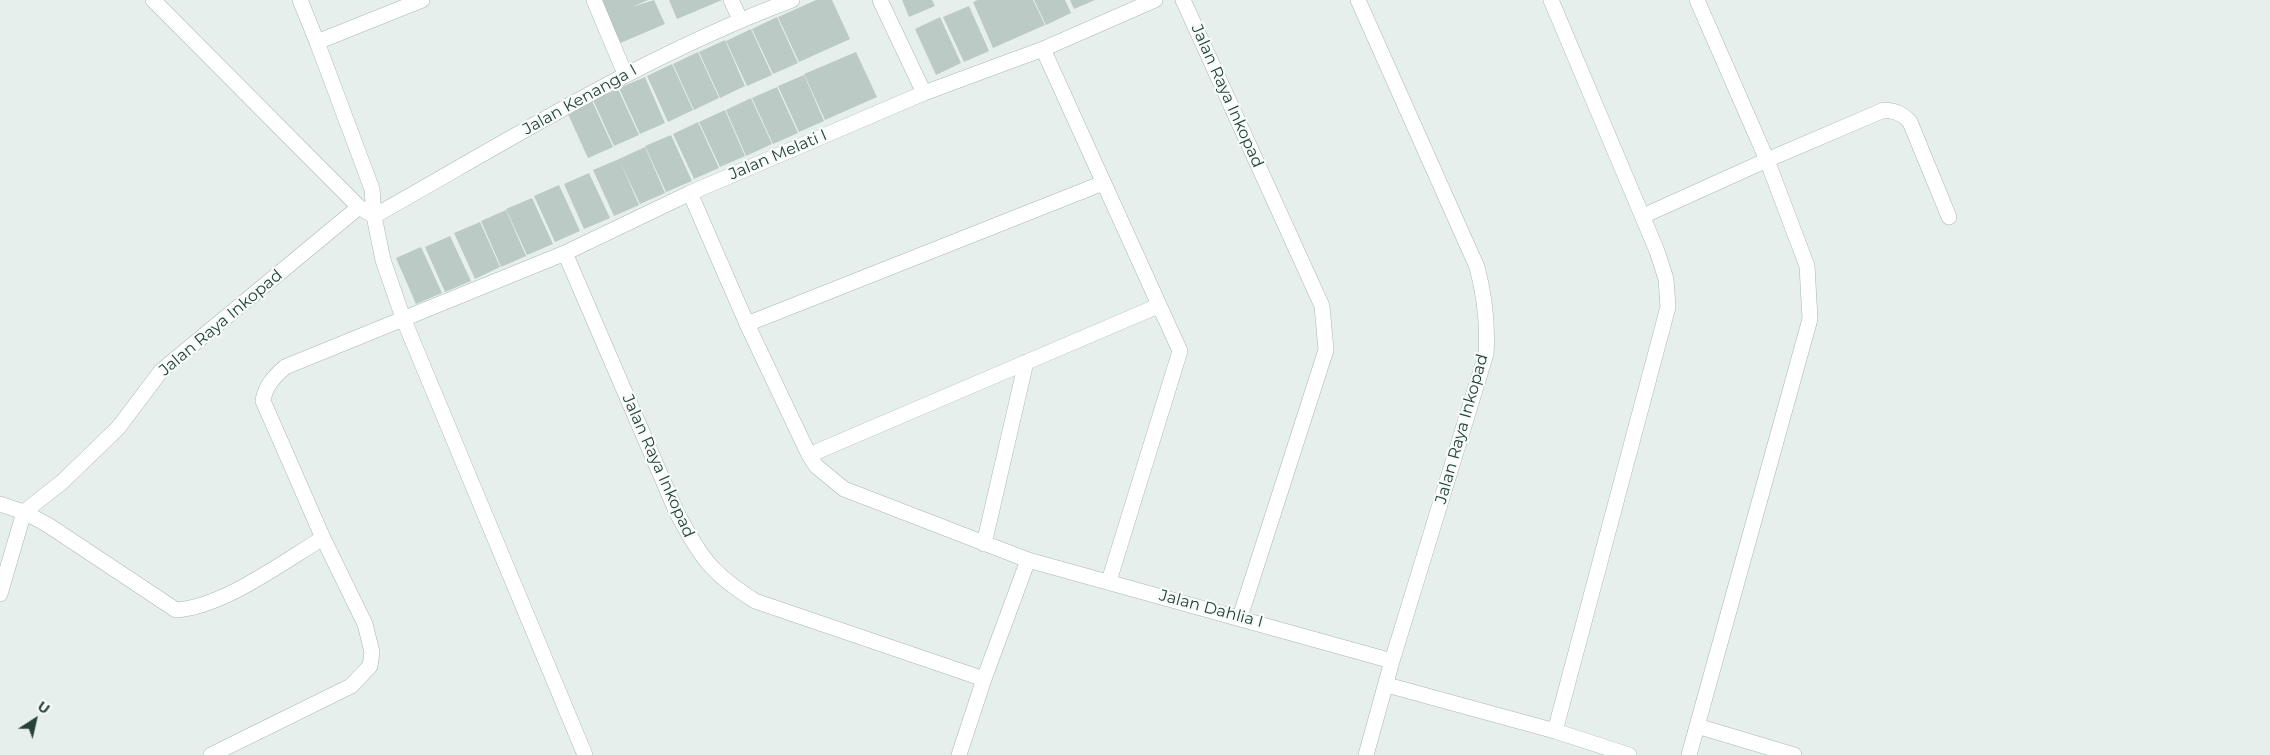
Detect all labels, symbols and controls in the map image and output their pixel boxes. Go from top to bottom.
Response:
street label: Jalan Raya Inkopad [1187,21,1267,171]
street label: Jalan Kenanga I [520,61,640,139]
street label: Jalan Melati I [726,126,830,184]
street label: Jalan Raya Inkopad [156,266,286,380]
street label: Jalan Raya Inkopad [1431,352,1493,506]
street label: Jalan Raya Inkopad [618,391,698,541]
street label: Jalan Dahlia I [1157,586,1265,632]
north arrow [10,695,60,745]
text: U [34,697,53,718]

